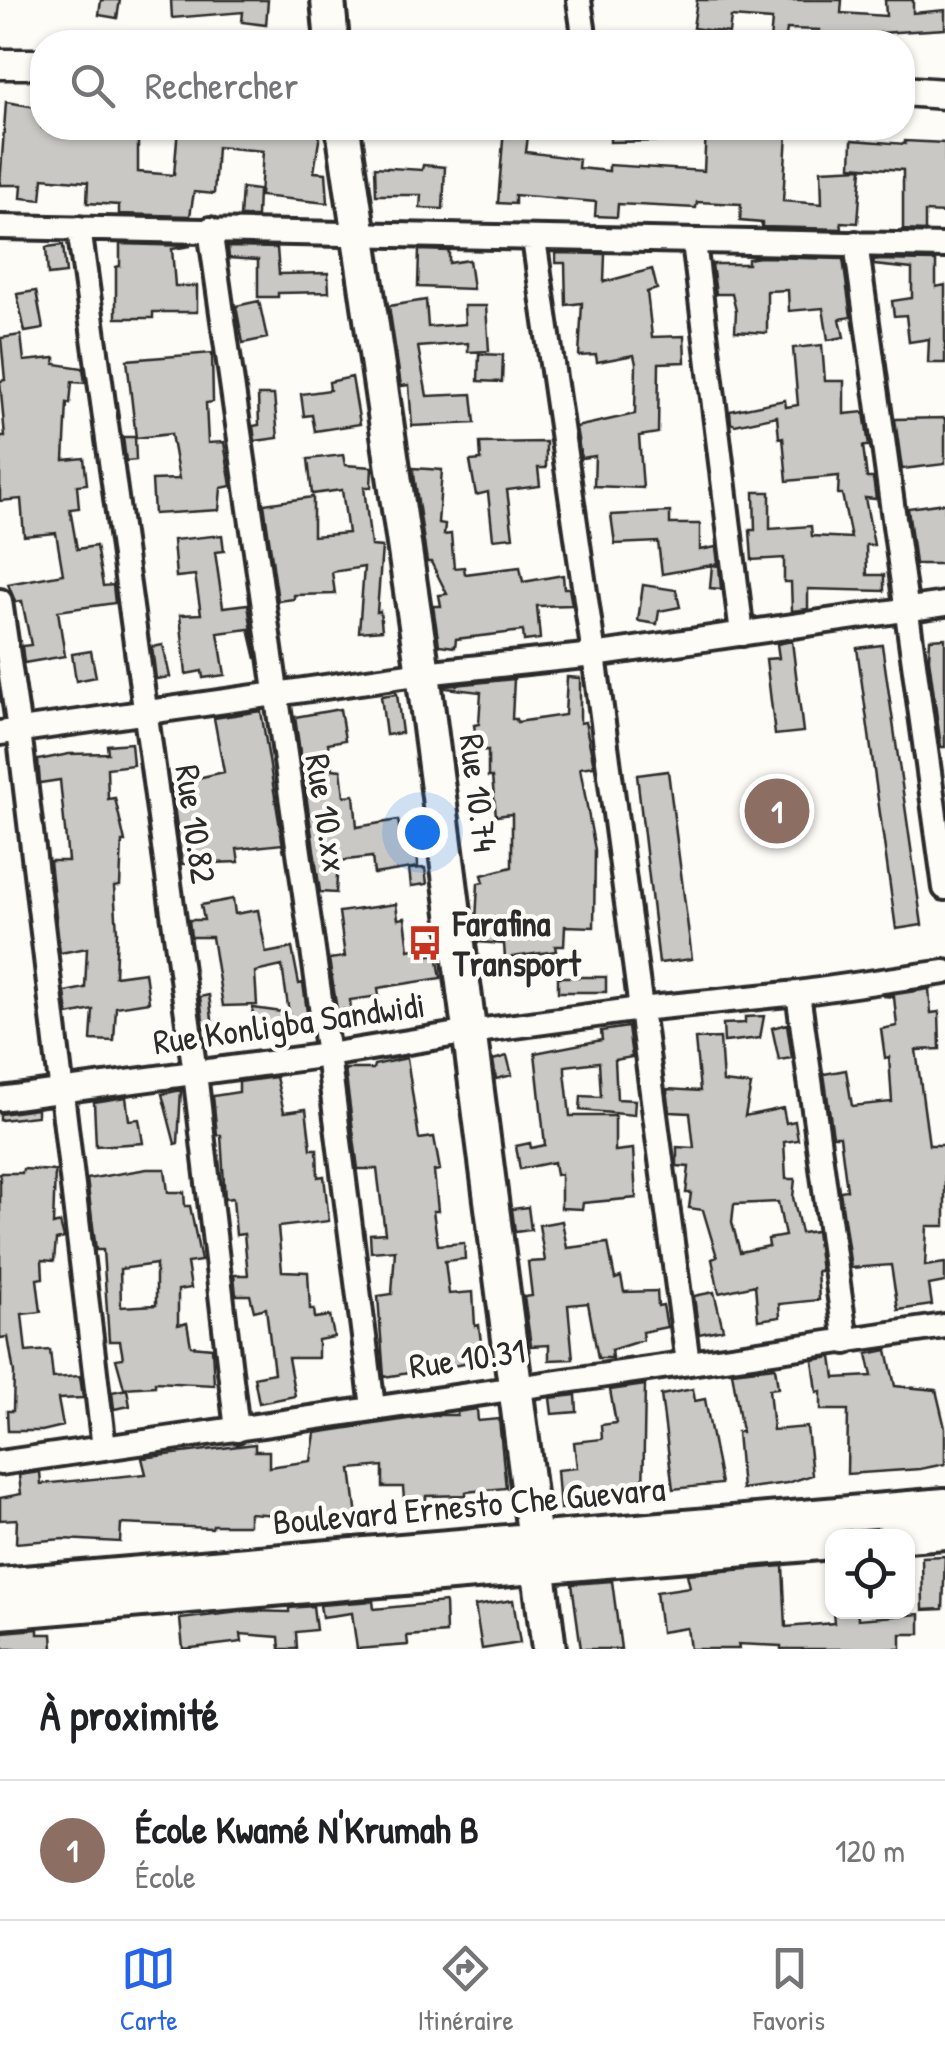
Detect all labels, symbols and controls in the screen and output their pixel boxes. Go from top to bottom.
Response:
search box [30,30,915,140]
icon: search [65,58,120,113]
text: Rechercher [145,59,298,111]
street label: Rue 10.74 [448,731,510,855]
street label: Rue 10.xx [294,751,360,875]
street label: Rue 10.82 [164,762,228,886]
pin: 1 [744,774,810,848]
your location [397,807,448,858]
place label: Farafina Transport [452,900,581,988]
bus stop icon: Farafina Transport [406,924,444,962]
street label: Rue Konligba Sandwidi [150,981,428,1065]
street label: Rue 10.31 [406,1327,528,1389]
street label: Boulevard Ernesto Che Guevara [271,1464,668,1546]
map controls [825,1529,915,1619]
button: locate [825,1529,915,1619]
text: À proximité [40,1686,219,1743]
text: École Kwamé N'Krumah B [135,1803,479,1855]
text: 1 [67,1829,78,1872]
text: 120 m [835,1829,905,1872]
text: École [135,1855,196,1898]
tab: Carte [120,1941,178,2039]
tab: Itinéraire [417,1941,514,2039]
tab: Favoris [753,1941,825,2039]

